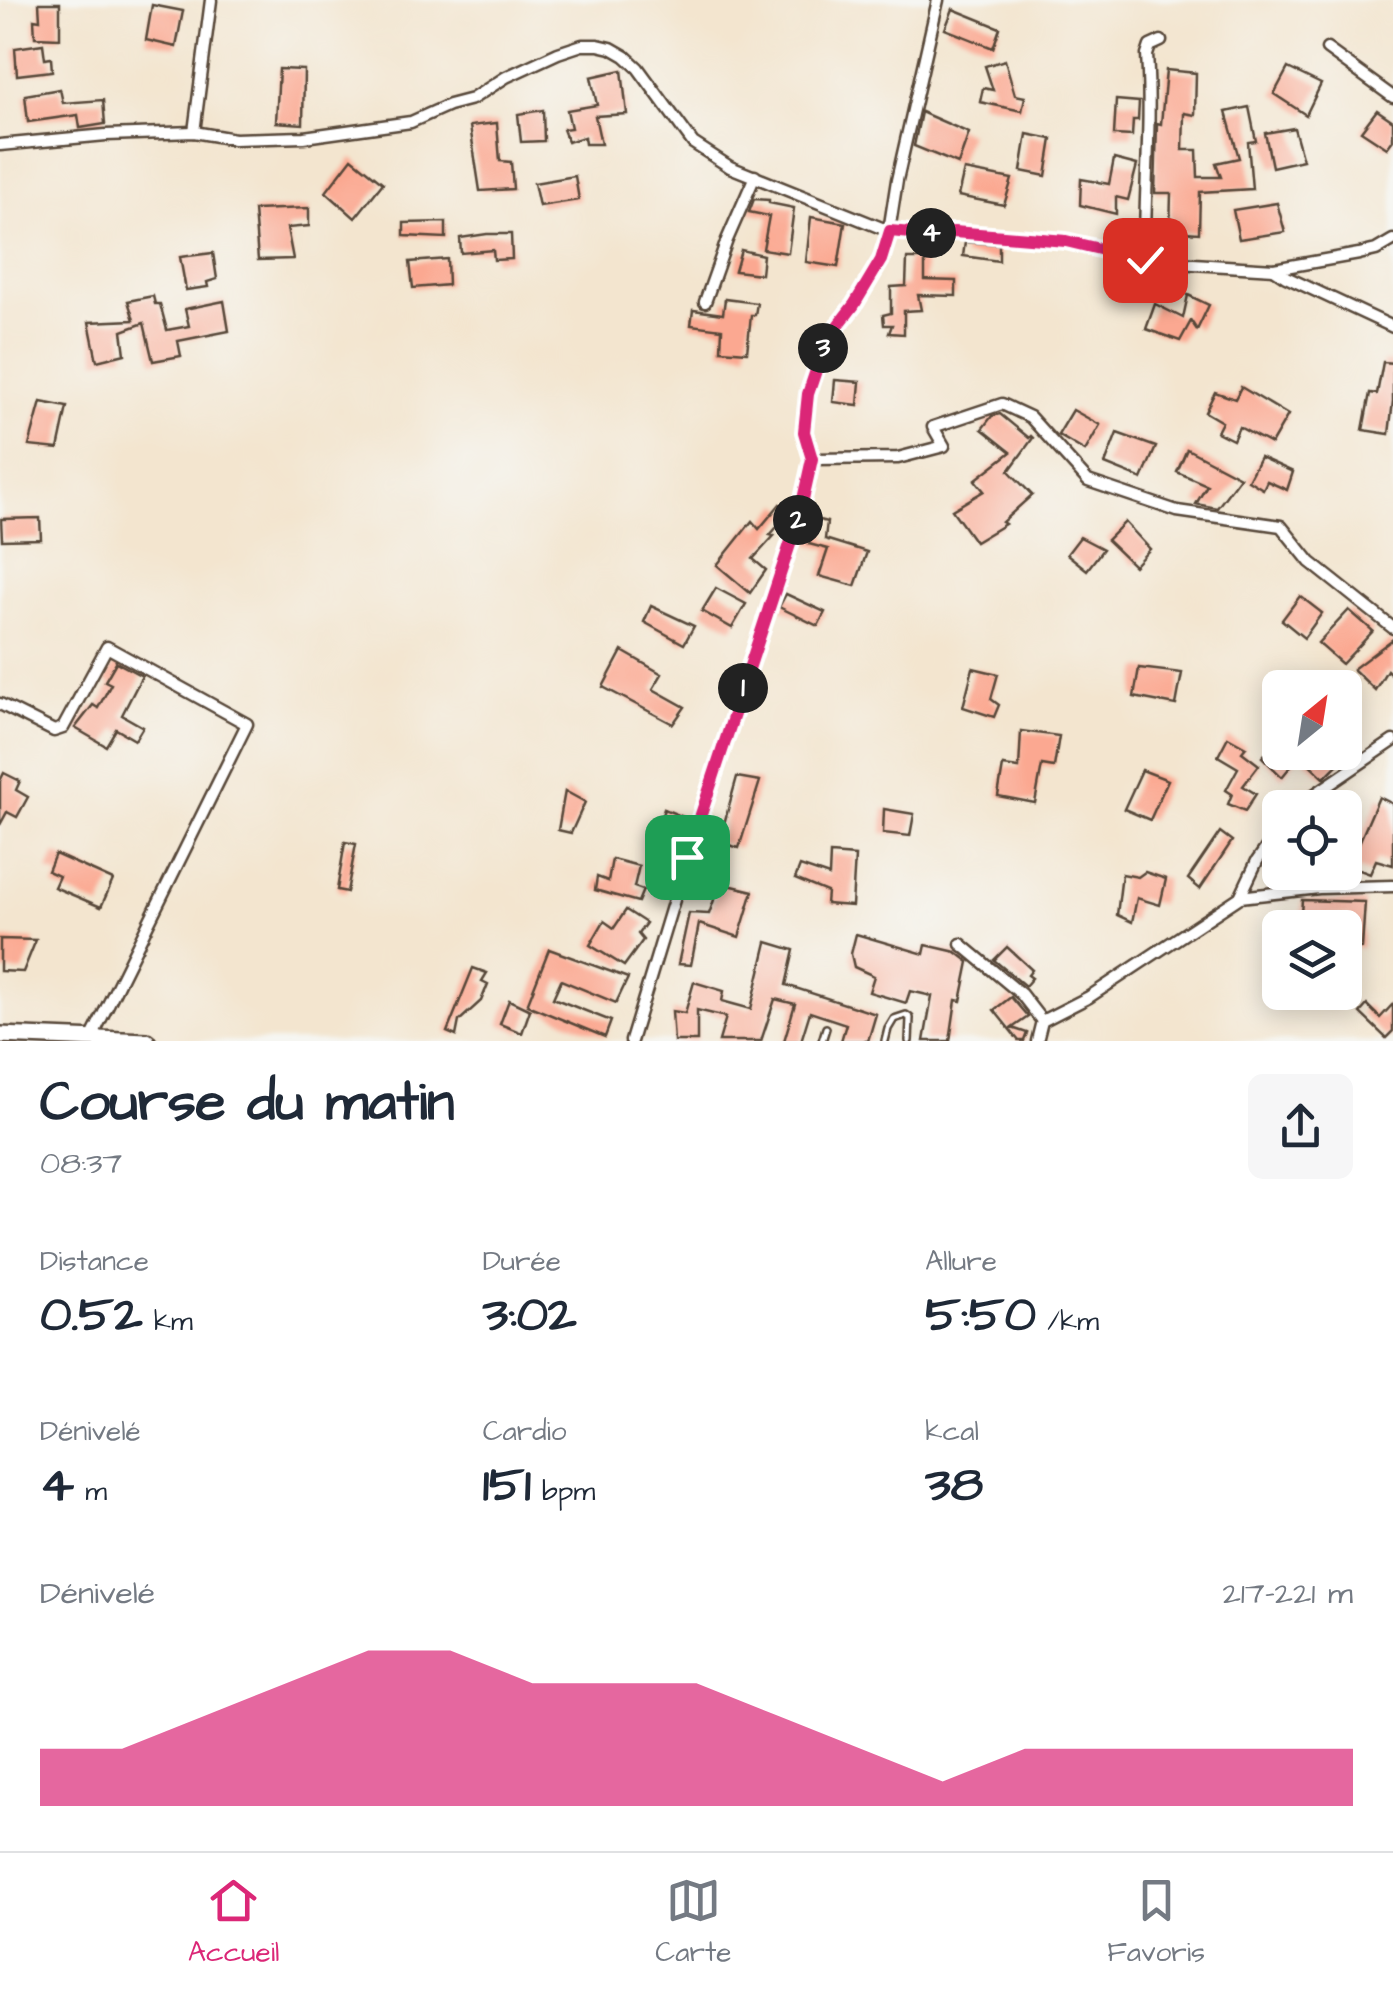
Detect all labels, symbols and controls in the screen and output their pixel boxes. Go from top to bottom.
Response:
pin: 4 [906,208,956,258]
text: 4 [921,213,941,252]
pin [1103,218,1188,303]
icon: check [1118,233,1173,288]
pin: 3 [798,323,848,373]
text: 3 [816,328,830,367]
pin: 2 [773,495,823,545]
text: 2 [790,500,806,539]
pin: 1 [718,663,768,713]
text: 1 [741,668,745,707]
north arrow [1262,670,1362,770]
map controls [1262,670,1362,1010]
button: locate [1262,790,1362,890]
pin [645,815,730,900]
icon: arrive [660,830,715,885]
button: layers [1262,910,1362,1010]
text: Course du matin [40,1065,455,1141]
button: share [1248,1074,1353,1179]
text: 08:37 [40,1141,122,1186]
text: Distance [40,1242,149,1281]
text: Durée [483,1242,561,1281]
text: Allure [925,1242,997,1281]
text: 0.52 [40,1281,143,1350]
text: 3:02 [483,1281,577,1350]
text: 5:50 [925,1281,1036,1350]
text: km [143,1302,193,1341]
text: /km [1036,1302,1099,1341]
text: Dénivelé [40,1412,141,1451]
text: Cardio [483,1412,567,1451]
text: kcal [925,1412,979,1451]
text: 4 [40,1451,74,1520]
text: 151 [483,1451,531,1520]
text: 38 [925,1451,983,1520]
text: m [74,1472,107,1511]
text: bpm [531,1472,595,1511]
text: Dénivelé [40,1571,155,1616]
text: 217–221 m [1223,1571,1353,1616]
tab: Accueil [188,1873,279,1972]
tab: Carte [655,1873,731,1972]
tab: Favoris [1107,1873,1205,1972]

